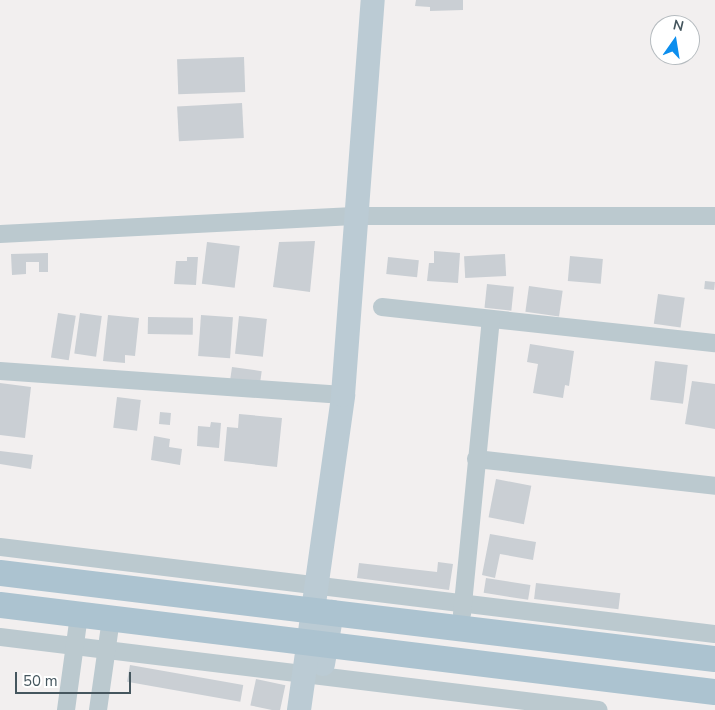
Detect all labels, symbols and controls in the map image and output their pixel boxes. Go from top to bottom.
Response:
north arrow [650,15,700,65]
text: N [671,15,685,36]
scale bar [18,662,134,694]
text: 50 m [23,671,58,691]

